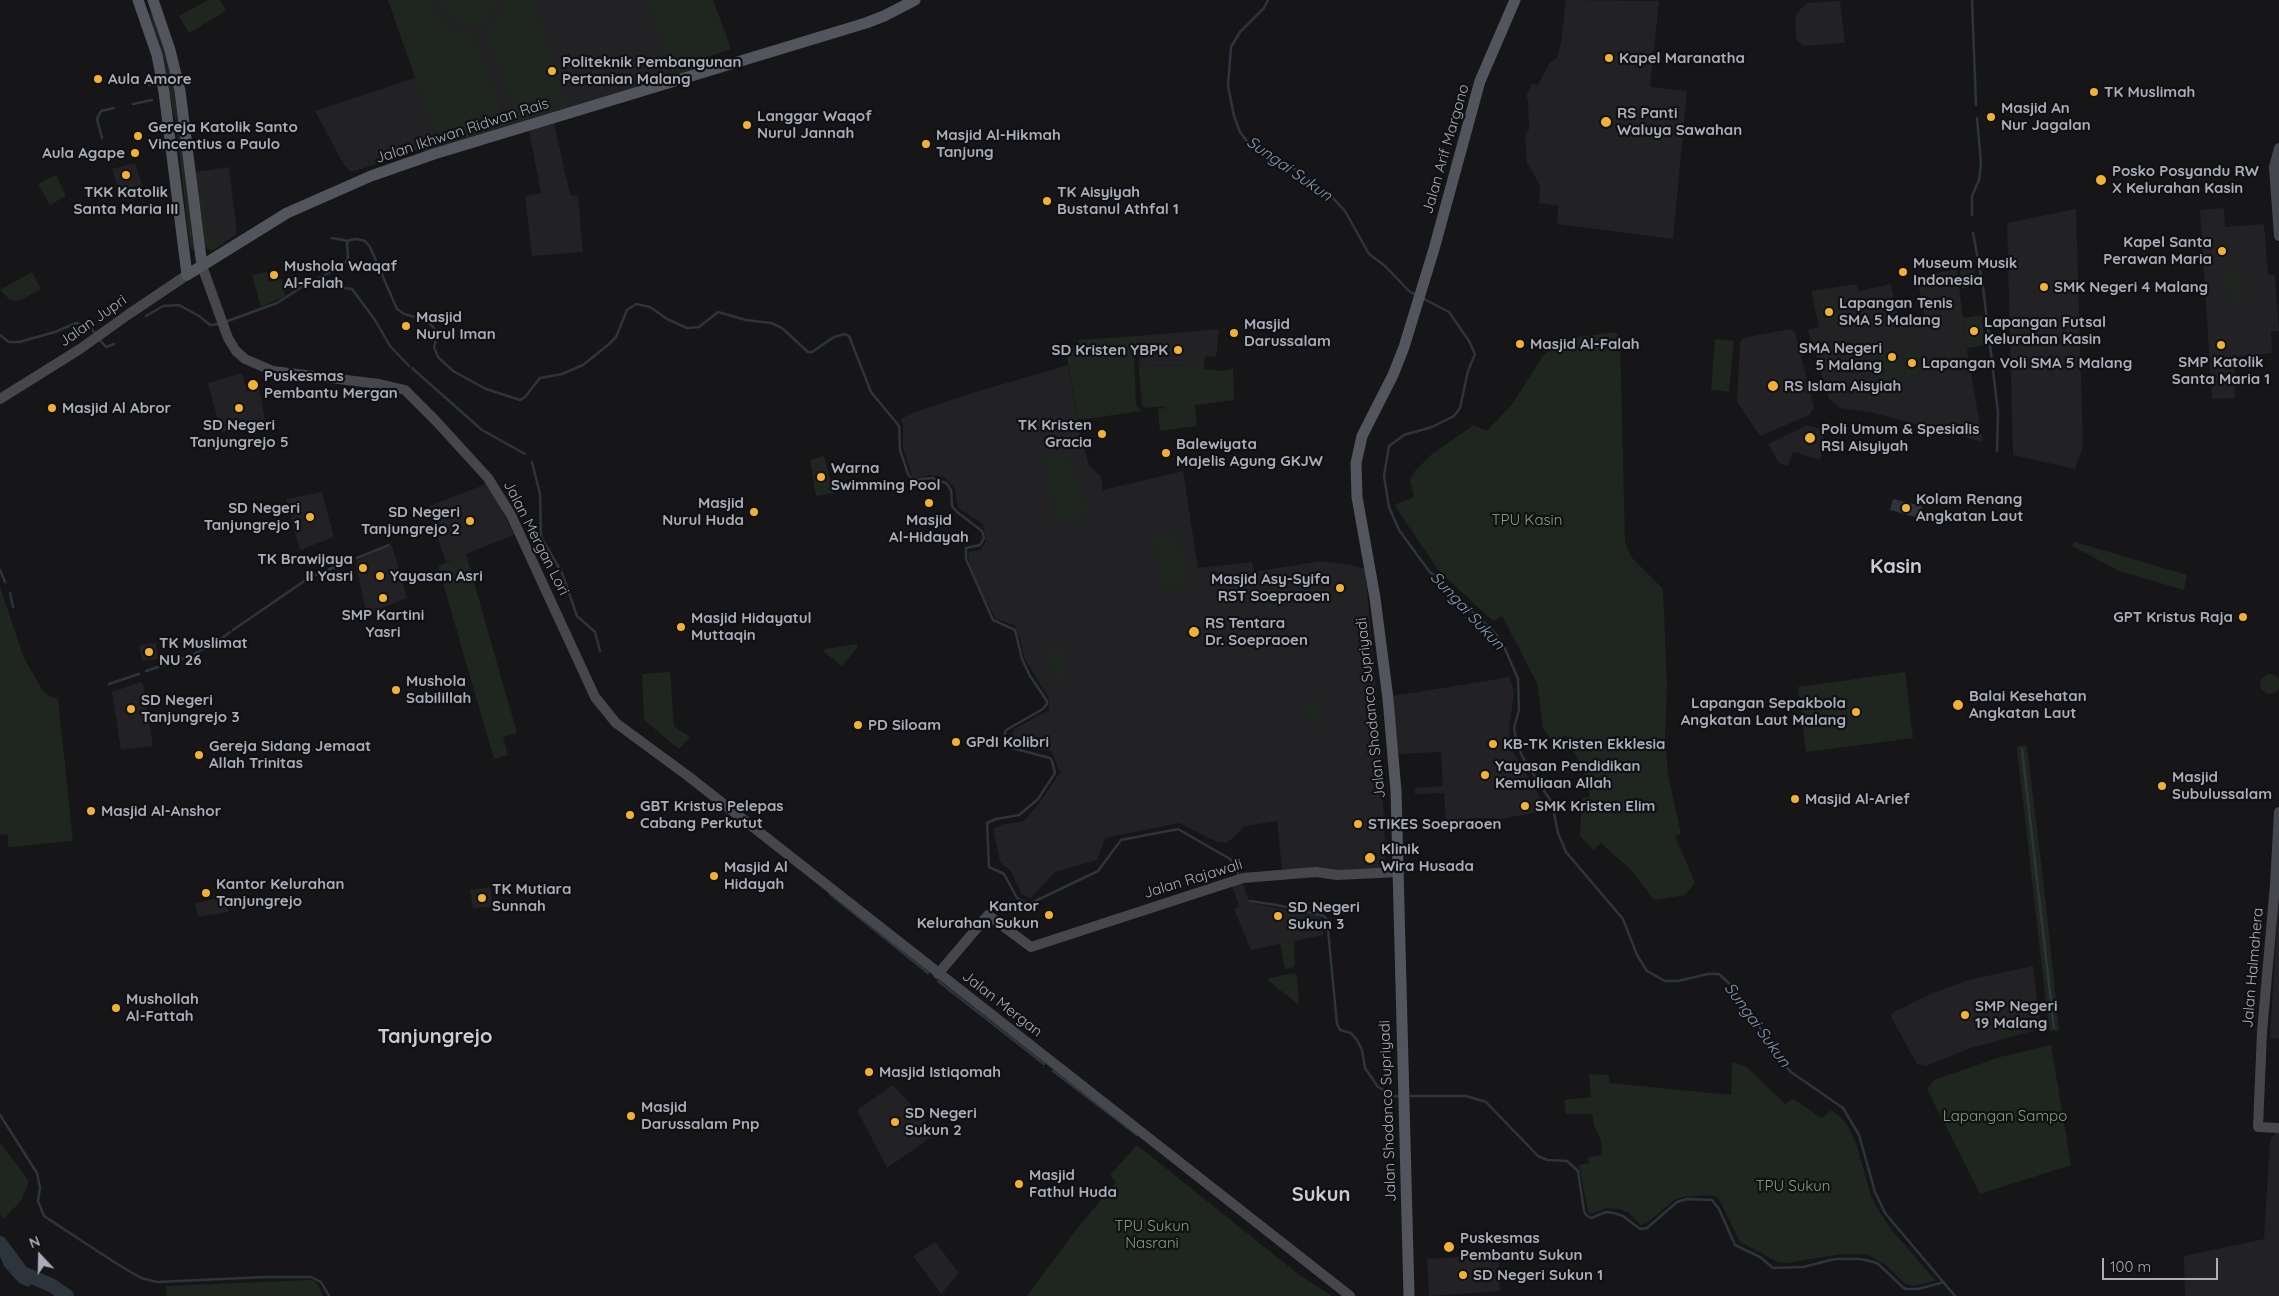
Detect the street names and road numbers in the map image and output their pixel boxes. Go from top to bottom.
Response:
street label: Jalan Arif Margono [1419,82,1473,216]
street label: Jalan Ikhwan Ridwan Rais [373,94,551,168]
street label: Jalan Jupri [56,291,130,351]
street label: Jalan Mergan Lori [499,478,573,598]
street label: Jalan Shodanco Supriyadi [1353,617,1389,799]
street label: Jalan Rajawali [1141,855,1245,903]
street label: Jalan Halmahera [2239,907,2267,1029]
street label: Jalan Mergan [958,967,1046,1041]
street label: Jalan Shodanco Supriyadi [1376,1020,1400,1202]

